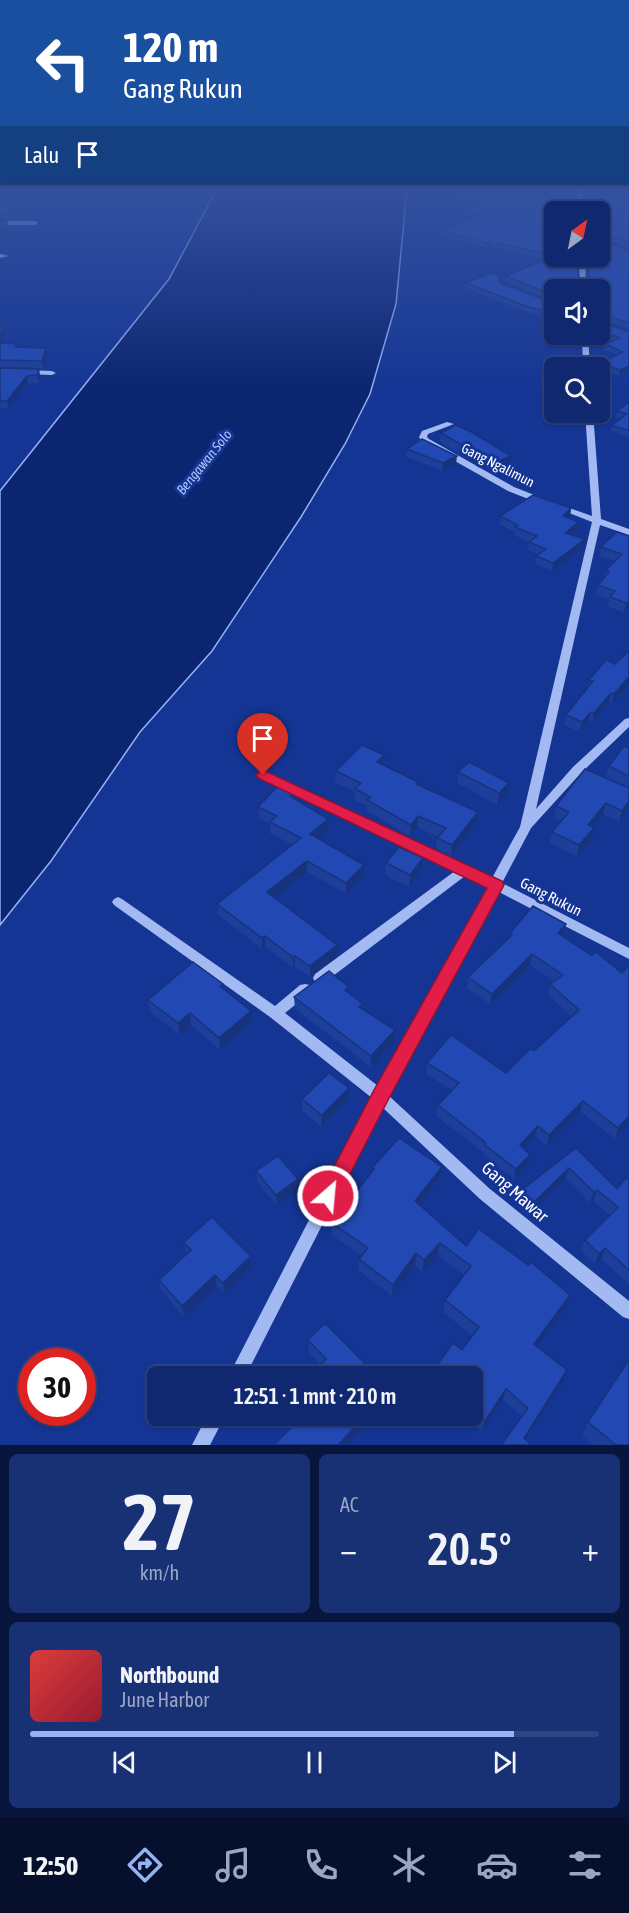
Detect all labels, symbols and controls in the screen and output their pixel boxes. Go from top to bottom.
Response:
text: 120 m [123,23,218,71]
icon: left [24,24,102,102]
text: Gang Rukun [123,73,243,104]
icon: arrive [71,138,104,171]
text: Lalu [24,142,59,168]
north arrow [544,201,610,267]
map controls [544,201,610,423]
button: sound [544,279,610,345]
button: search [544,357,610,423]
water label: Bengawan Solo [173,426,235,498]
street label: Gang Ngalimun [459,440,537,490]
pin [237,713,288,775]
icon: arrive [246,722,279,755]
street label: Gang Rukun [518,874,585,919]
street label: Gang Mawar [478,1157,553,1227]
position arrow [296,1164,360,1228]
speed limit sign: 30 [18,1348,96,1426]
text: 12:51 · 1 mnt · 210 m [234,1383,396,1409]
text: 27 [123,1477,196,1567]
text: AC [340,1493,359,1516]
text: 20.5° [428,1523,511,1575]
text: − [340,1530,357,1568]
text: + [582,1530,599,1568]
text: km/h [140,1561,179,1584]
text: Northbound [120,1662,219,1688]
text: June Harbor [120,1688,209,1711]
icon: previous [108,1746,141,1779]
icon: pause [298,1746,331,1779]
icon: next [488,1746,521,1779]
icon: directions [124,1844,166,1886]
icon: music [212,1844,254,1886]
icon: phone [300,1844,342,1886]
icon: climate [388,1844,430,1886]
icon: car [476,1844,518,1886]
icon: filters [564,1844,606,1886]
text: 12:50 [23,1850,79,1881]

